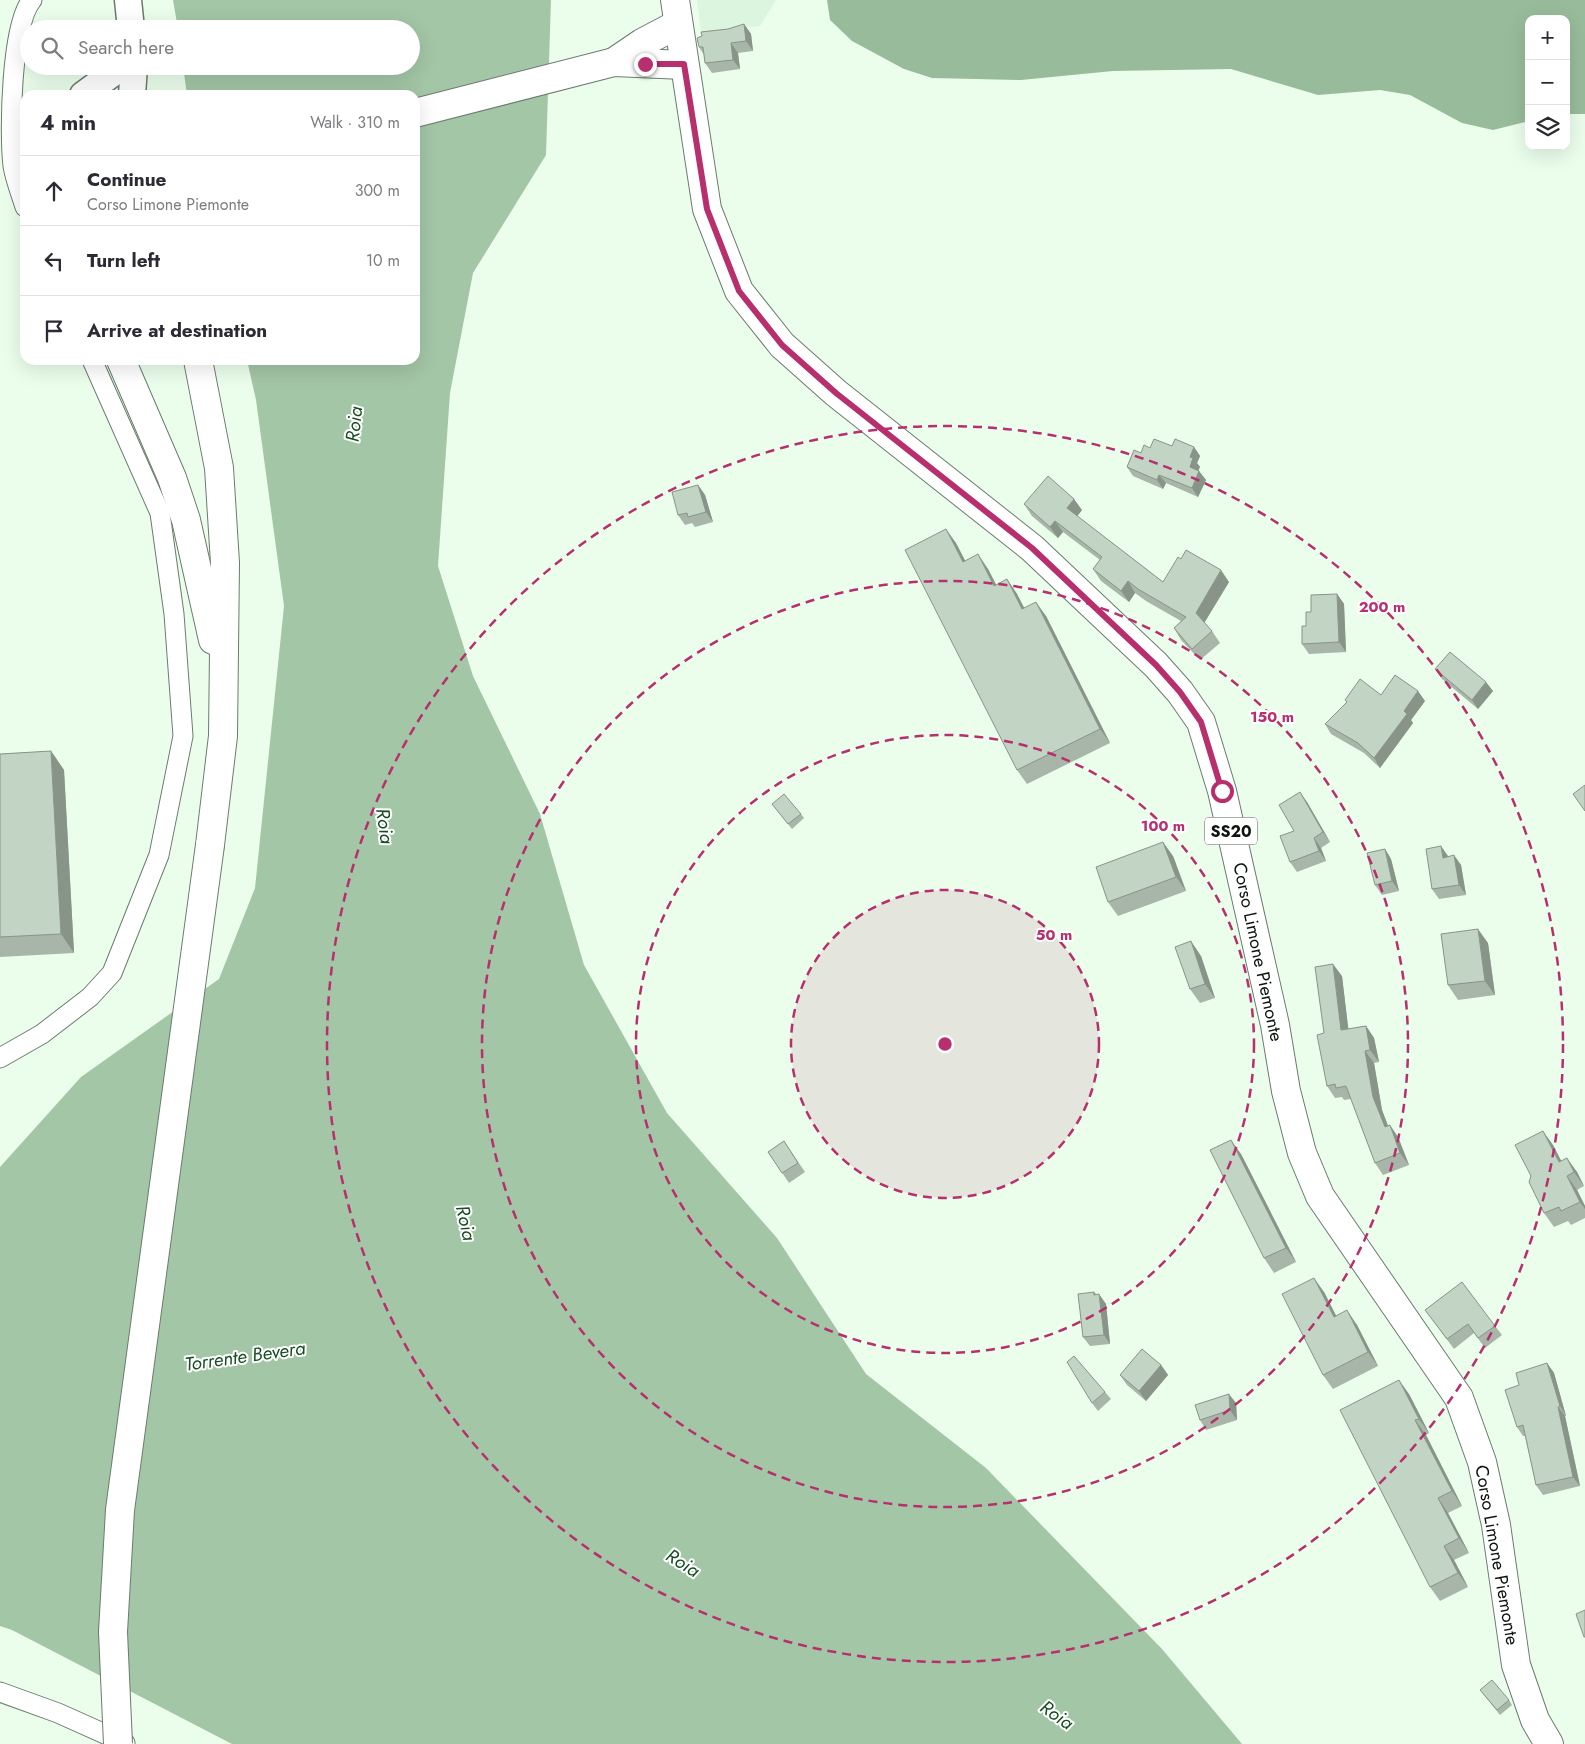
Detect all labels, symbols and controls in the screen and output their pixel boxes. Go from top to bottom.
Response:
map controls [1525,15,1570,150]
button: + [1525,15,1570,60]
search box [20,20,420,75]
icon: search [38,34,66,62]
text: Search here [78,34,174,61]
route end [634,53,657,76]
button: − [1525,60,1570,105]
button: layers [1525,105,1570,150]
text: 4 min [40,108,96,138]
text: Walk · 310 m [310,111,400,134]
text: Continue [87,166,166,193]
icon: ahead [40,177,68,205]
text: 300 m [355,179,400,202]
text: Corso Limone Piemonte [87,193,249,216]
icon: left [40,247,68,275]
text: Turn left [87,247,160,274]
text: 10 m [366,249,400,272]
icon: arrive [40,317,68,345]
text: Arrive at destination [87,317,267,344]
water label: Roia [339,404,369,443]
text: 200 m [1359,596,1405,618]
text: 150 m [1250,706,1294,728]
route start [1211,780,1234,803]
water label: Roia [369,806,401,846]
text: 100 m [1141,815,1185,837]
road number: SS20 [1205,818,1257,844]
street label: Corso Limone Piemonte [1226,860,1290,1044]
text: 50 m [1036,924,1072,946]
centre of rings [936,1035,954,1053]
water label: Roia [449,1203,483,1244]
water label: Torrente Bevera [183,1334,308,1378]
street label: Corso Limone Piemonte [1468,1463,1526,1647]
water label: Roia [661,1542,706,1584]
water label: Roia [1035,1694,1080,1737]

